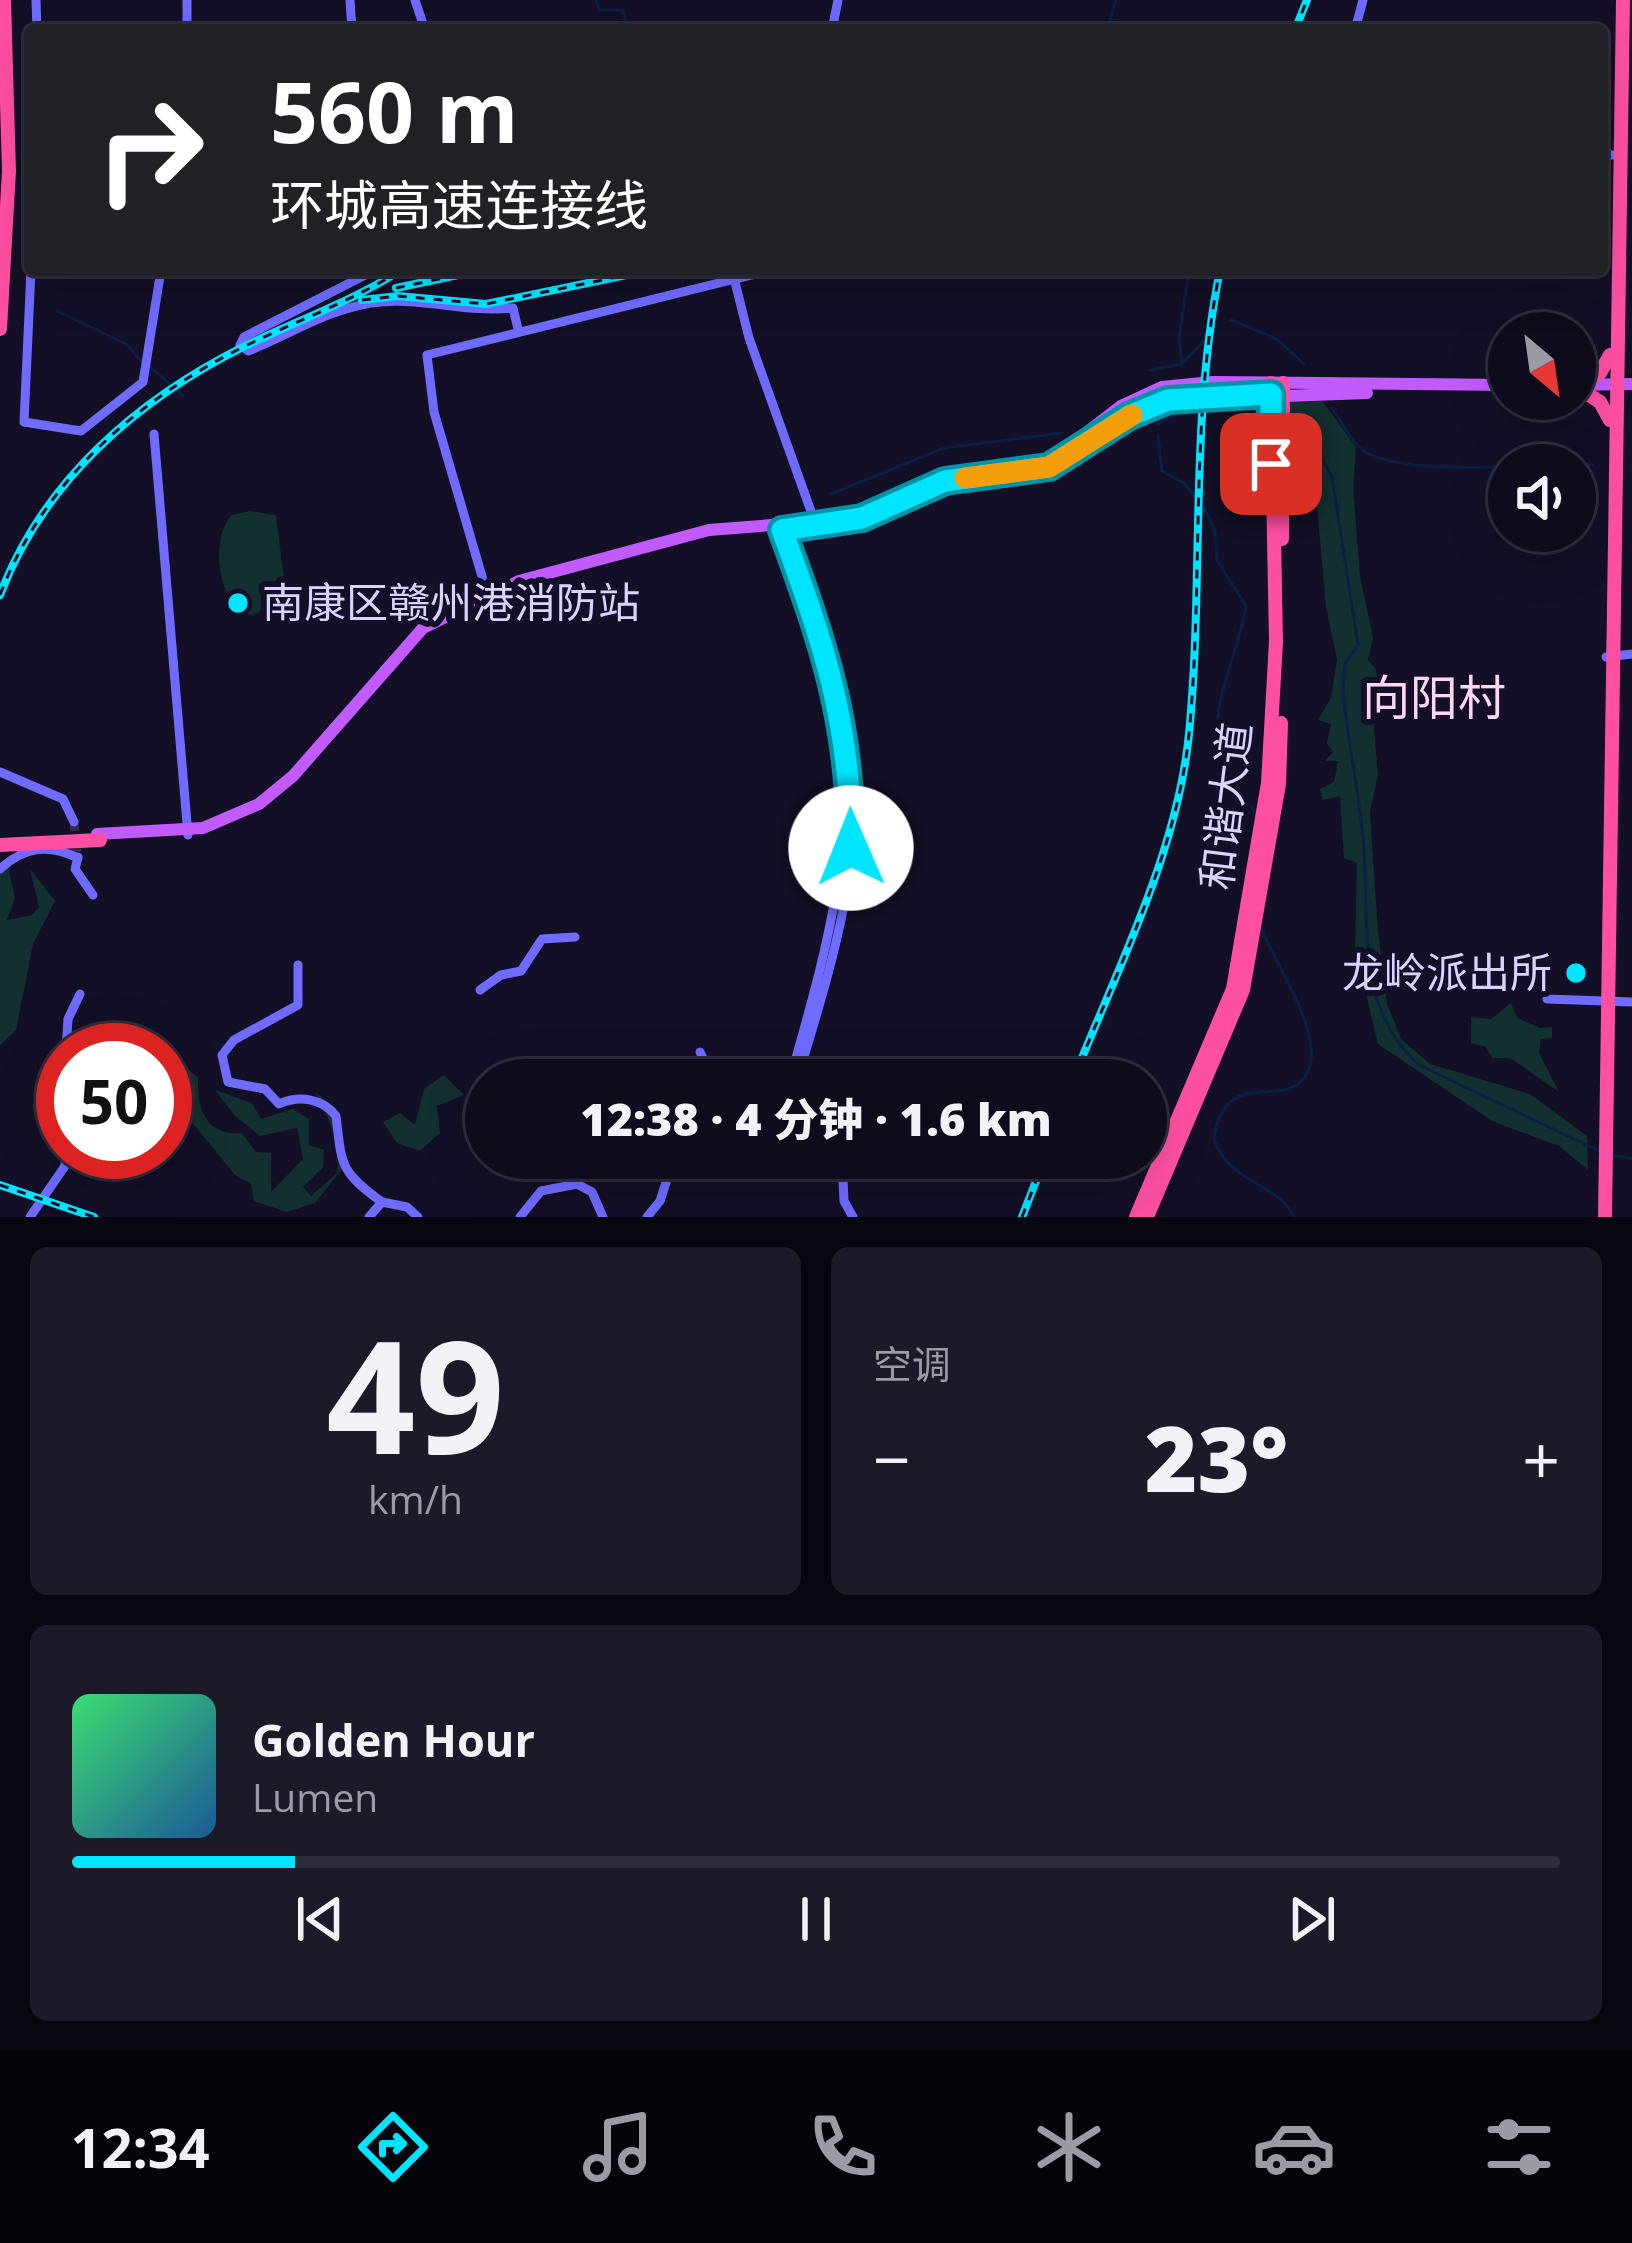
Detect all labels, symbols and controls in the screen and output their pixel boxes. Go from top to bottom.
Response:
text: 560 m [270,53,518,168]
icon: right [72,72,228,228]
text: 环城高速连接线 [270,167,648,241]
north arrow [1488,312,1596,420]
map controls [1488,312,1596,552]
pin [1220,413,1322,515]
icon: arrive [1238,431,1304,497]
button: sound [1488,444,1596,552]
place label: 南康区赣州港消防站 [262,573,640,630]
marker: 南康区赣州港消防站 [225,590,251,616]
district label: 向阳村 [1362,664,1506,729]
street label: 和谐大道 [1186,719,1263,893]
position arrow [788,785,914,911]
place label: 龙岭派出所 [1342,943,1552,1000]
marker: 龙岭派出所 [1563,960,1589,986]
speed limit sign: 50 [36,1023,192,1179]
text: 12:38 · 4 分钟 · 1.6 km [580,1088,1052,1149]
text: 49 [326,1287,505,1500]
text: 空调 [873,1337,951,1390]
text: 23° [1145,1396,1288,1518]
text: − [873,1413,911,1503]
text: + [1522,1413,1560,1503]
text: km/h [368,1472,463,1525]
text: Golden Hour [252,1709,535,1770]
text: Lumen [252,1770,378,1823]
icon: previous [287,1886,353,1952]
icon: pause [783,1886,849,1952]
icon: next [1279,1886,1345,1952]
icon: directions [351,2105,435,2189]
icon: music [576,2105,660,2189]
icon: phone [801,2105,885,2189]
icon: climate [1027,2105,1111,2189]
icon: car [1252,2105,1336,2189]
icon: filters [1477,2105,1561,2189]
text: 12:34 [71,2110,210,2184]

